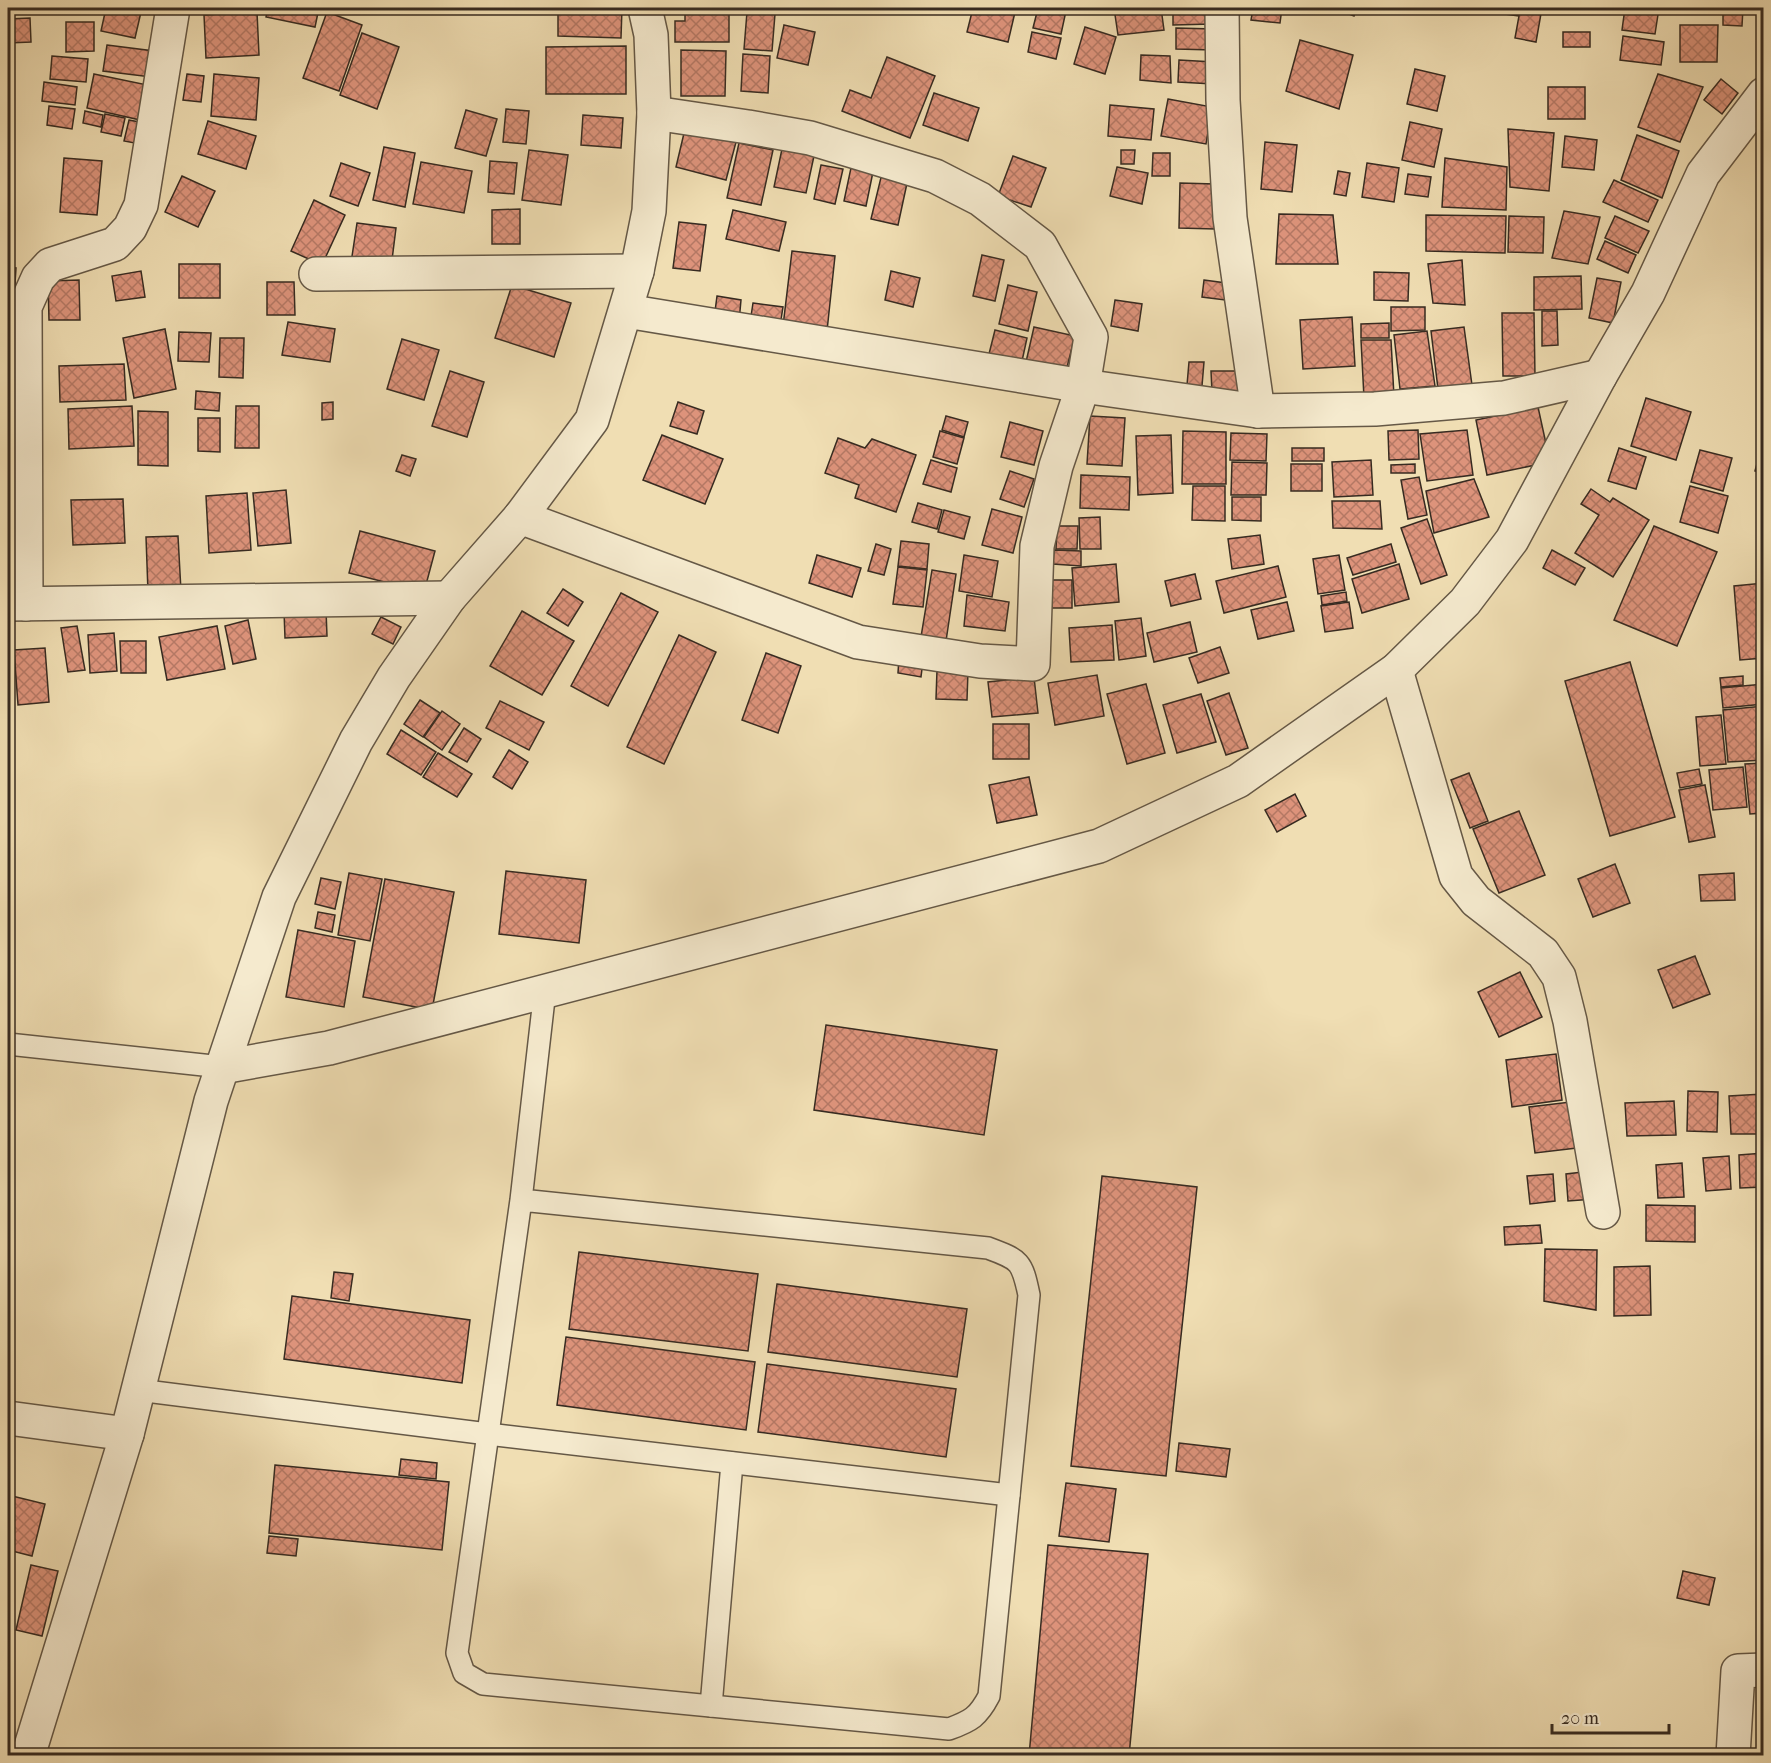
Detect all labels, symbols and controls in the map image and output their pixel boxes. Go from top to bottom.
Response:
scale bar [1552,1697,1669,1735]
text: 20 m [1561,1708,1599,1729]

